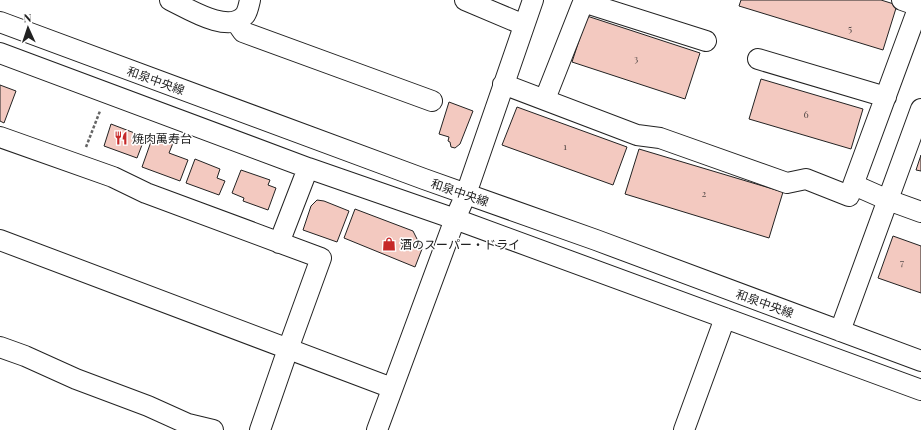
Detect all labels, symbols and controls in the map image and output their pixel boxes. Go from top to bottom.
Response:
north arrow [8,8,48,48]
text: N [23,10,32,25]
house number: 5 [848,21,852,35]
house number: 3 [634,51,639,65]
street label: 和泉中央線 [125,62,187,98]
house number: 6 [803,107,809,121]
restaurant icon: 焼肉萬寿台 [113,130,129,146]
place label: 焼肉萬寿台 [132,130,192,146]
house number: 1 [563,139,567,153]
street label: 和泉中央線 [429,175,491,209]
house number: 2 [702,186,707,200]
shop icon: 酒のスーパー・ドライ [381,236,397,252]
place label: 酒のスーパー・ドライ [400,236,520,252]
house number: 7 [900,255,904,269]
street label: 和泉中央線 [734,285,796,321]

